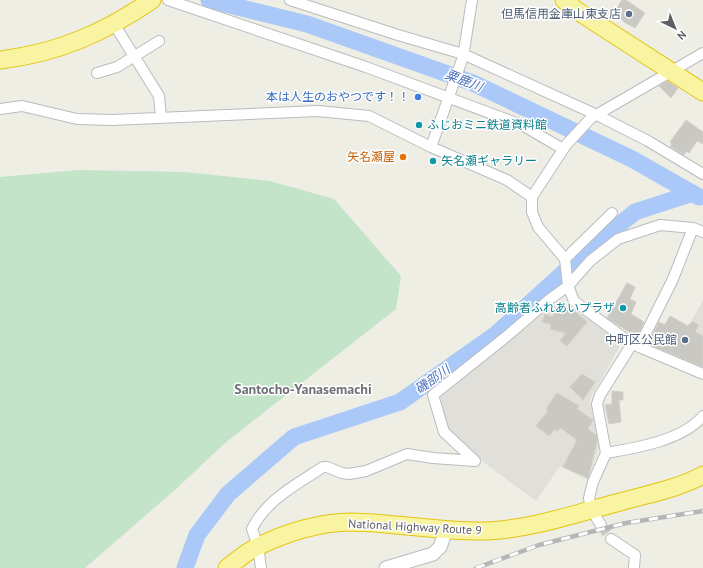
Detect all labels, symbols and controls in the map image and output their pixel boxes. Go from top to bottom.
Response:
place label: 但馬信用金庫山東支店 [501,6,621,21]
north arrow [655,8,695,48]
marker: 但馬信用金庫山東支店 [624,9,634,19]
text: N [674,28,689,43]
water label: 粟鹿川 [443,66,487,96]
place label: 本は人生のおやつです！！ [266,89,410,104]
marker: 本は人生のおやつです！！ [413,92,423,102]
place label: ふじおミニ鉄道資料館 [427,117,547,132]
marker: ふじおミニ鉄道資料館 [414,120,424,130]
place label: 矢名瀬屋 [347,149,395,164]
marker: 矢名瀬屋 [398,152,408,162]
place label: 矢名瀬ギャラリー [441,153,537,168]
marker: 矢名瀬ギャラリー [428,156,438,166]
place label: 高齢者ふれあいプラザ [495,300,615,315]
marker: 高齢者ふれあいプラザ [618,303,628,313]
place label: 中町区公民館 [605,332,677,347]
marker: 中町区公民館 [680,335,690,345]
water label: 磯部川 [411,360,455,398]
district label: Santocho-Yanasemachi [234,380,372,398]
street label: National Highway Route 9 [348,516,482,537]

